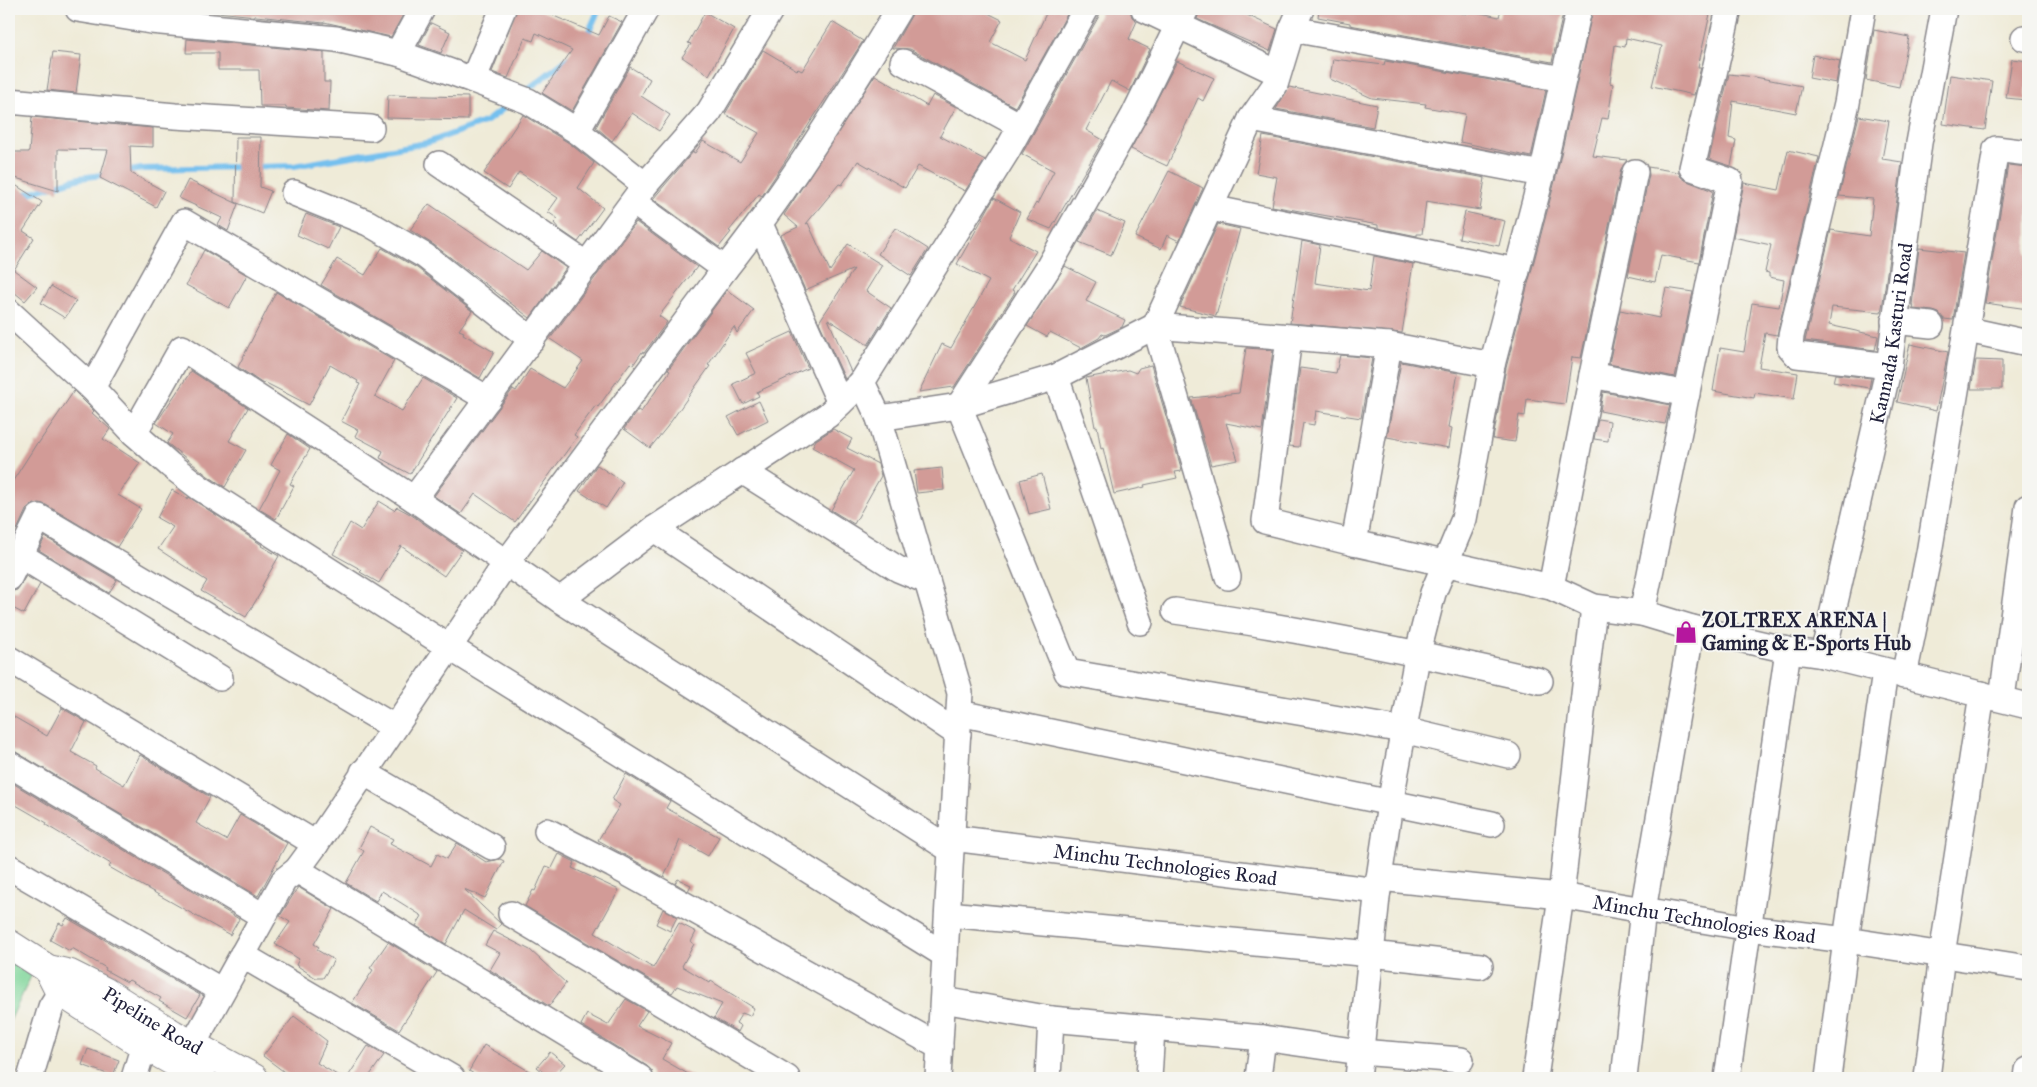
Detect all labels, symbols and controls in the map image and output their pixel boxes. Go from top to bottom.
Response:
street label: Kannada Kasturi Road [1864,241,1917,426]
place label: ZOLTREX ARENA | Gaming & E-Sports Hub [1702,608,1911,656]
shop icon: ZOLTREX ARENA | Gaming & E-Sports Hub [1673,619,1699,645]
street label: Minchu Technologies Road [1052,839,1279,890]
street label: Minchu Technologies Road [1591,890,1817,948]
street label: Pipeline Road [98,981,207,1060]

